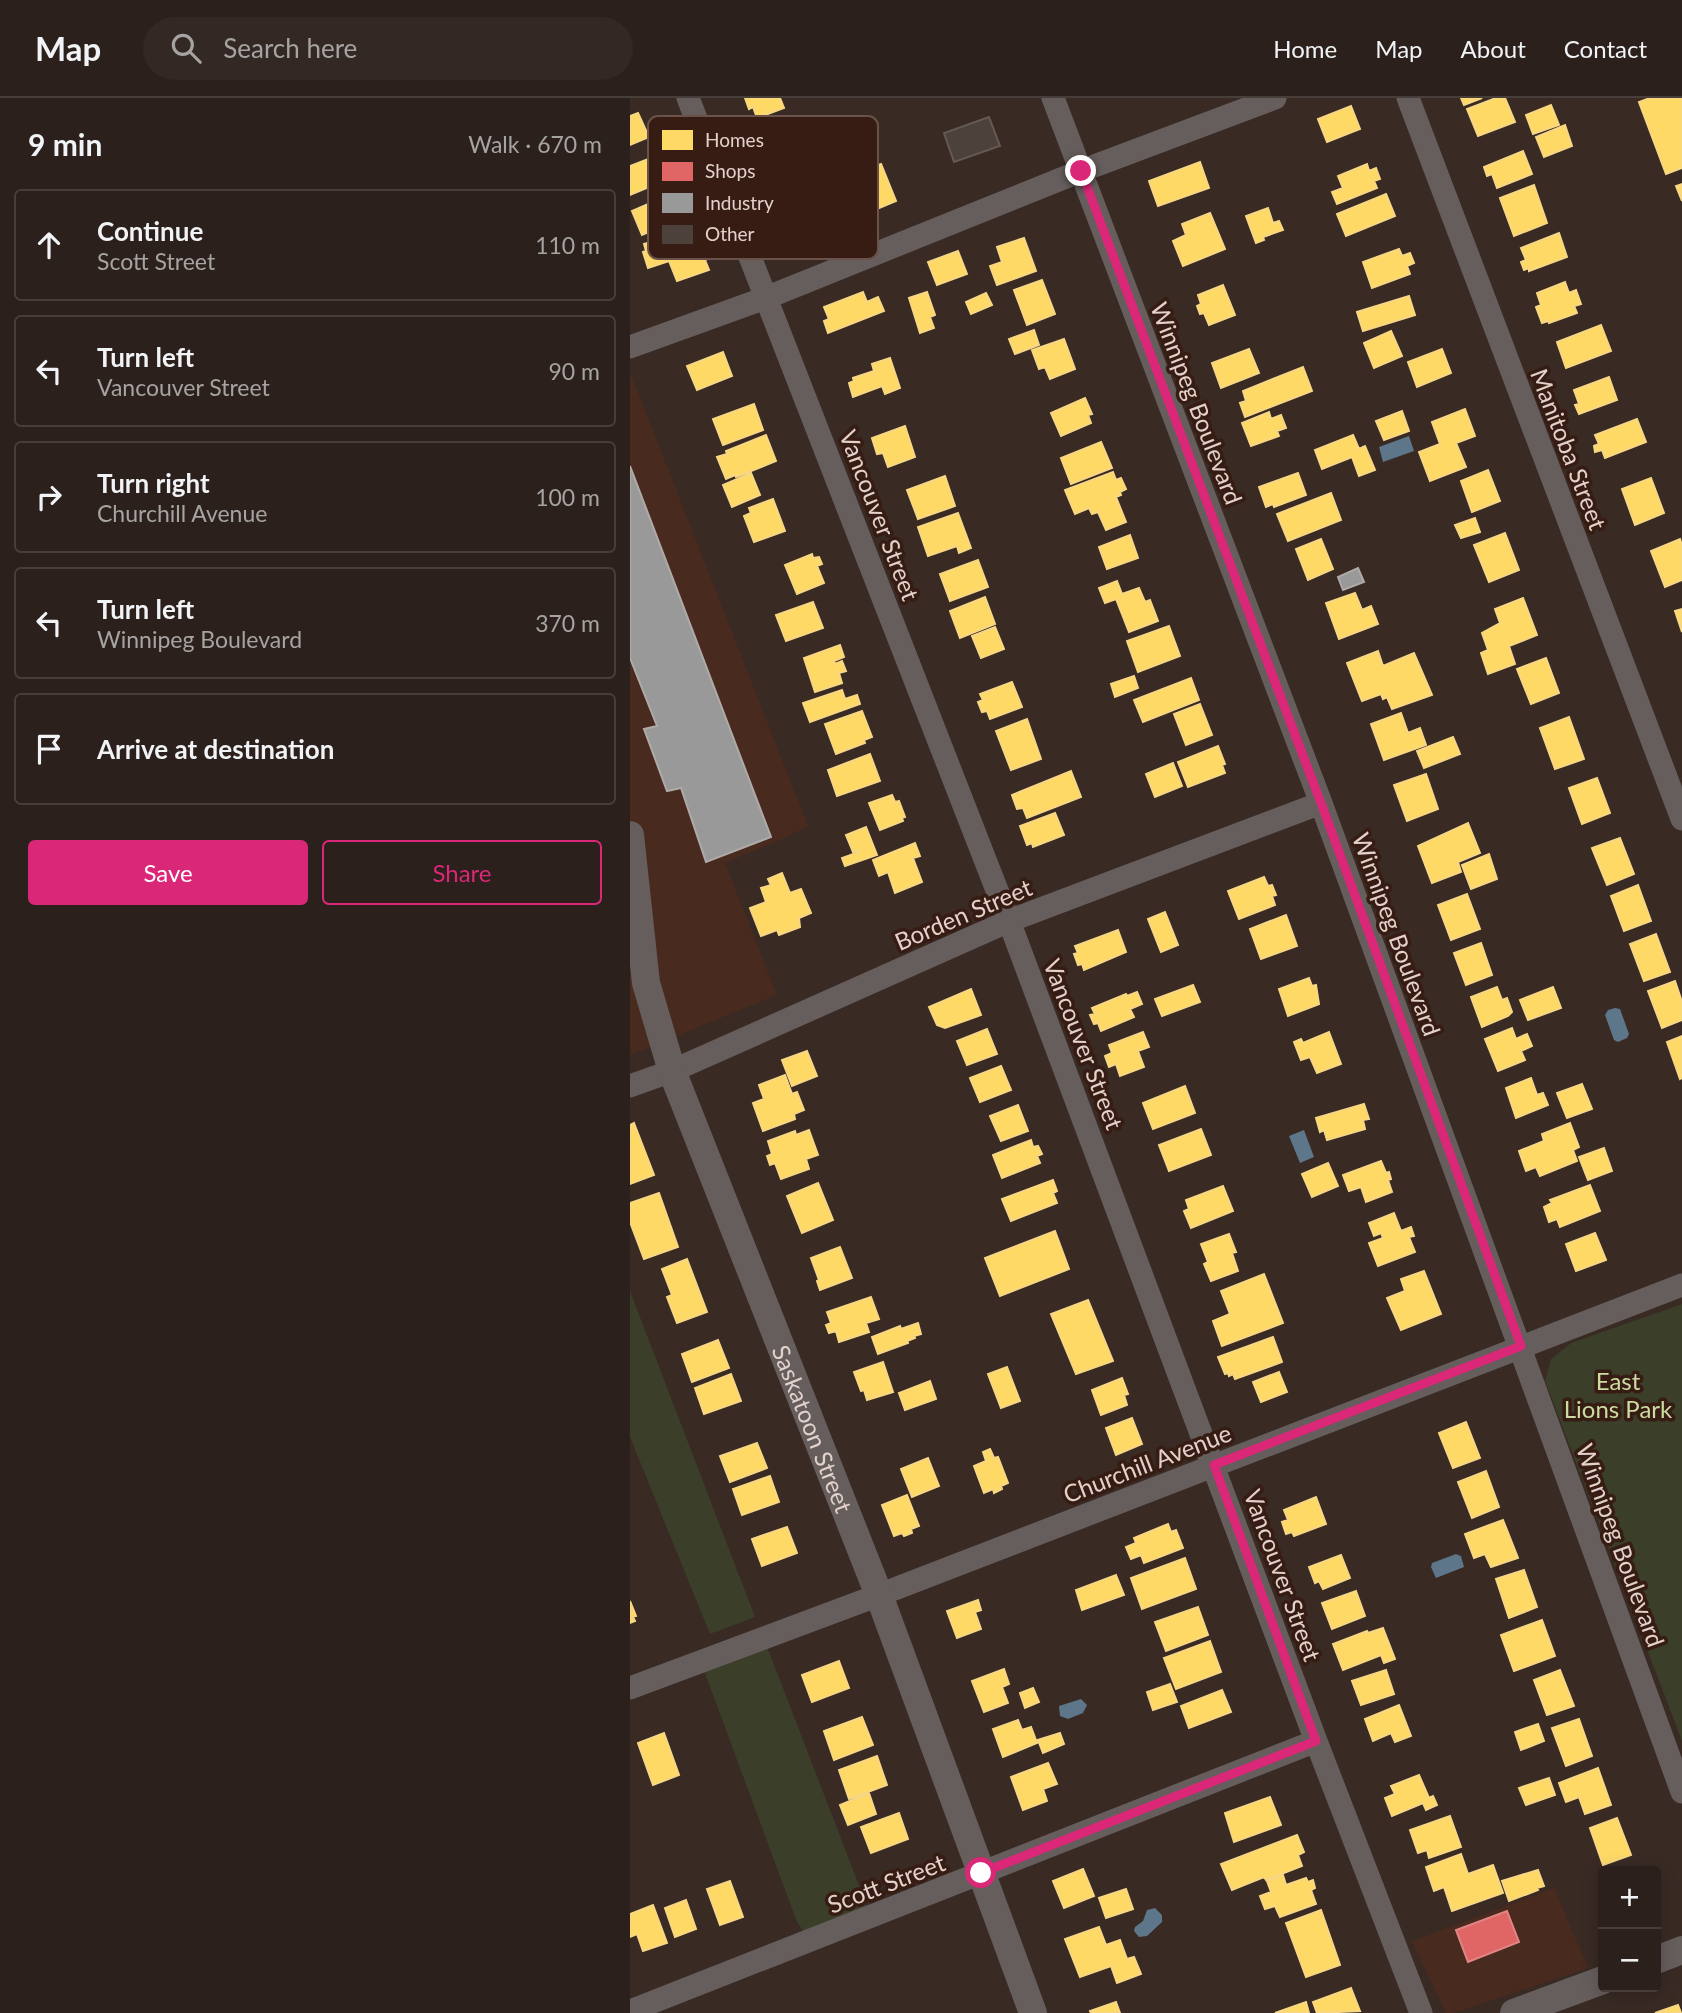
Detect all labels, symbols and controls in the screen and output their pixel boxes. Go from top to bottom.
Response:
search box [143,17,633,80]
text: Map [35,28,101,68]
icon: search [167,29,205,67]
text: Search here [223,32,357,64]
text: Home [1273,34,1337,63]
text: Map [1375,34,1423,63]
text: About [1461,34,1526,63]
text: Contact [1564,34,1647,63]
legend [648,116,878,259]
text: 9 min [28,126,102,162]
text: Homes [705,128,764,151]
text: Walk · 670 m [468,130,602,158]
route end [1065,155,1096,186]
text: Shops [705,159,755,182]
text: Industry [705,191,774,214]
text: Continue [97,215,203,247]
text: Other [705,222,755,245]
icon: ahead [30,226,68,264]
text: 110 m [535,231,600,259]
text: Scott Street [97,247,215,275]
street label: Winnipeg Boulevard [1145,298,1249,508]
text: Turn left [97,341,194,373]
icon: left [30,352,68,390]
text: 90 m [549,357,600,385]
street label: Manitoba Street [1525,365,1613,534]
text: Vancouver Street [97,373,270,401]
street label: Vancouver Street [834,426,926,605]
text: Turn right [97,467,210,499]
icon: right [30,478,68,516]
text: 100 m [535,483,600,511]
text: Churchill Avenue [97,499,267,527]
text: Turn left [97,593,194,625]
icon: left [30,604,68,642]
text: 370 m [535,609,600,637]
text: Winnipeg Boulevard [97,625,302,653]
icon: arrive [30,730,68,768]
text: Arrive at destination [97,733,334,765]
street label: Winnipeg Boulevard [1347,829,1447,1039]
button: Save [28,840,308,905]
button: Share [322,840,602,905]
street label: Borden Street [890,872,1036,956]
street label: Vancouver Street [1038,955,1130,1134]
street label: Saskatoon Street [767,1341,860,1517]
park label: East Lions Park [1564,1366,1673,1423]
street label: Churchill Avenue [1059,1418,1235,1508]
street label: Winnipeg Boulevard [1571,1440,1671,1650]
street label: Vancouver Street [1239,1485,1328,1665]
street label: Scott Street [823,1847,949,1919]
route start [965,1857,996,1888]
map controls [1598,1866,1661,1992]
button: + [1598,1866,1661,1929]
button: − [1598,1929,1661,1992]

